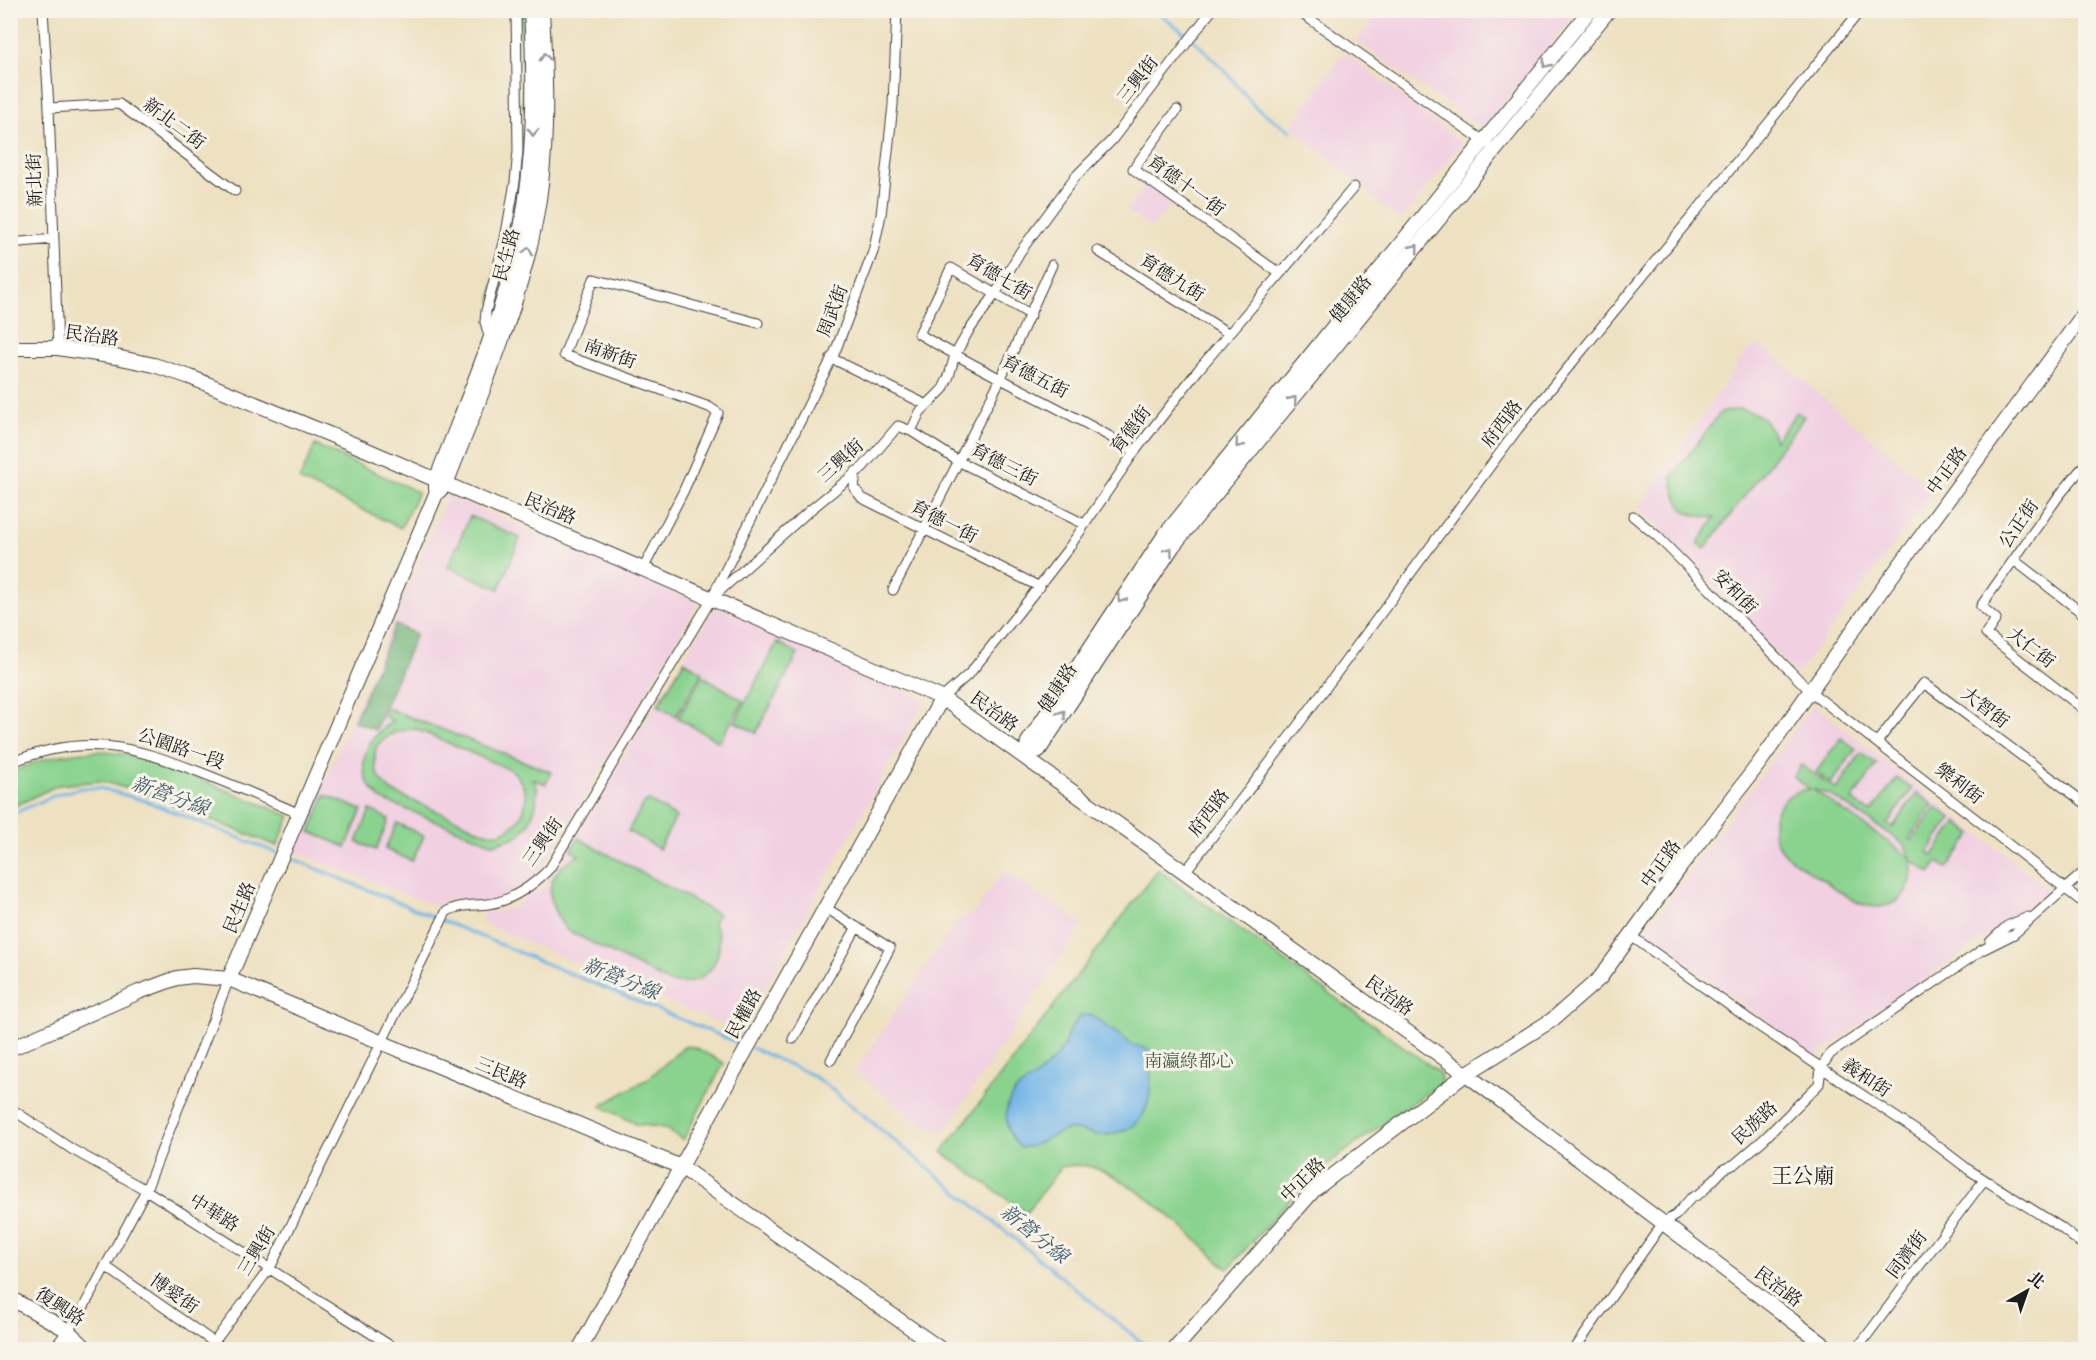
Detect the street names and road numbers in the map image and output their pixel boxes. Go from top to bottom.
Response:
street label: 三興街 [1112,52,1164,108]
street label: 新北二街 [138,93,210,155]
street label: 育德十一街 [1143,150,1229,222]
street label: 新北街 [23,153,47,207]
street label: 民生路 [489,226,525,284]
street label: 育德七街 [962,249,1036,305]
street label: 育德九街 [1135,249,1209,307]
street label: 健康路 [1325,271,1377,327]
street label: 周武街 [813,282,853,340]
street label: 民治路 [64,321,120,351]
street label: 南新街 [581,334,639,374]
street label: 育德五街 [998,350,1072,404]
street label: 府西路 [1476,396,1528,452]
street label: 育德街 [1106,402,1156,458]
street label: 三興街 [813,434,869,488]
street label: 育德三街 [967,438,1041,492]
street label: 中正路 [1922,442,1972,500]
street label: 民治路 [521,488,579,530]
street label: 育德一街 [907,495,981,549]
street label: 公正街 [1994,495,2044,553]
street label: 安和街 [1708,565,1762,619]
street label: 大仁街 [2003,622,2059,674]
street label: 健康路 [1034,659,1082,717]
street label: 大智街 [1957,682,2013,734]
street label: 民治路 [965,687,1023,737]
street label: 公園路一段 [135,723,227,775]
street label: 樂利街 [1931,758,1987,810]
street label: 府西路 [1183,785,1235,841]
street label: 三興街 [518,813,568,871]
street label: 中正路 [1636,835,1686,893]
street label: 民生路 [219,879,261,937]
street label: 民治路 [1360,971,1418,1021]
street label: 民權路 [721,985,767,1043]
street label: 三民路 [472,1052,530,1094]
street label: 義和街 [1837,1053,1895,1103]
street label: 民族路 [1727,1096,1783,1150]
street label: 中正路 [1276,1153,1330,1207]
street label: 中華路 [185,1189,243,1237]
street label: 三興街 [233,1222,281,1280]
street label: 同濟街 [1882,1227,1932,1283]
street label: 民治路 [1750,1262,1806,1312]
street label: 博愛街 [145,1269,203,1319]
street label: 復興路 [31,1283,89,1331]

